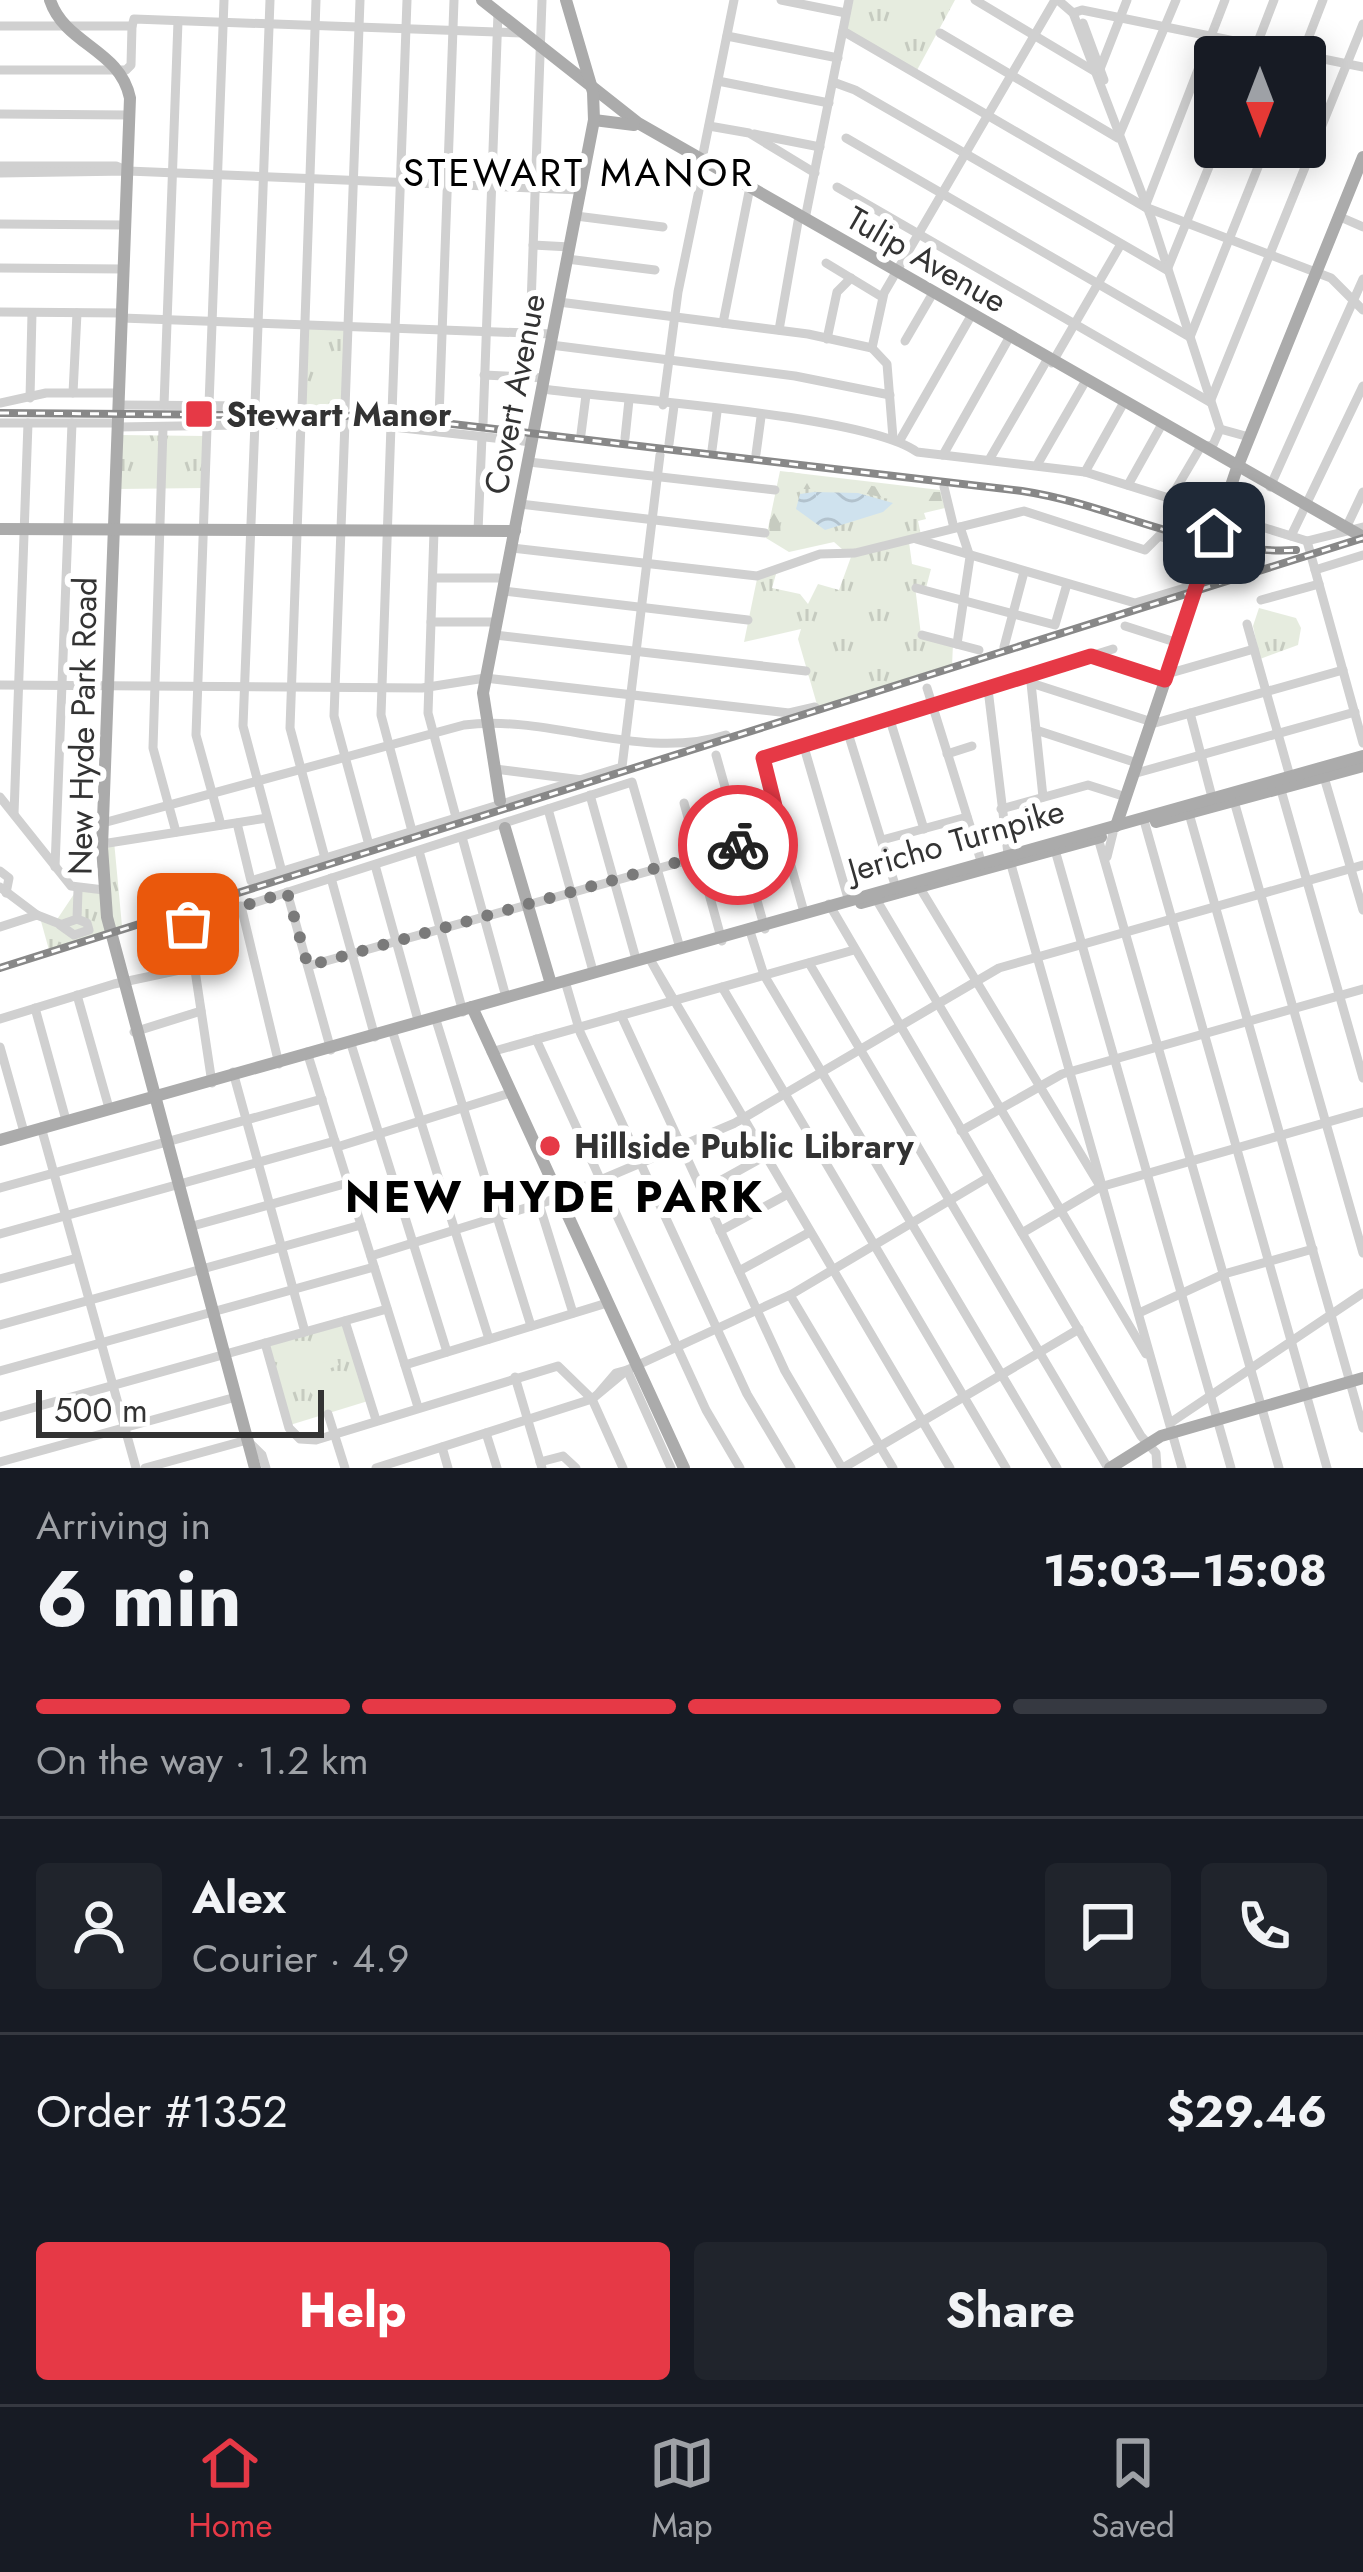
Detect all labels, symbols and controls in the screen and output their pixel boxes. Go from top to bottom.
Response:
north arrow [1194,36,1326,168]
map controls [1194,36,1326,168]
district label: STEWART MANOR [403,144,755,201]
street label: Tulip Avenue [838,195,1015,324]
street label: Covert Avenue [472,290,557,498]
place label: Stewart Manor [226,391,452,438]
marker: Stewart Manor [183,398,215,430]
pin [1163,482,1265,584]
icon: home [1181,500,1247,566]
street label: New Hyde Park Road [56,577,109,875]
courier [678,785,798,905]
street label: Jericho Turnpike [839,787,1070,895]
icon: bike [705,812,771,878]
pin [137,873,239,975]
icon: bag [155,891,221,957]
place label: Hillside Public Library [574,1123,914,1170]
marker: Hillside Public Library [537,1133,563,1159]
district label: NEW HYDE PARK [345,1164,765,1229]
scale bar [36,1384,324,1437]
text: 500 m [54,1387,148,1434]
text: Arriving in [36,1497,211,1554]
text: 15:03–15:08 [1043,1538,1327,1603]
text: 6 min [36,1543,242,1655]
text: On the way · 1.2 km [36,1732,369,1789]
button: person [36,1863,162,1989]
button: chat [1045,1863,1171,1989]
button: phone [1201,1863,1327,1989]
text: Alex [192,1865,286,1930]
text: Courier · 4.9 [192,1930,409,1987]
text: Order #1352 [36,2079,288,2144]
text: $29.46 [1167,2079,1327,2144]
button: Help [36,2242,670,2380]
button: Share [694,2242,1327,2380]
tab: Home [188,2430,273,2549]
tab: Map [649,2430,715,2549]
tab: Saved [1091,2430,1175,2549]

